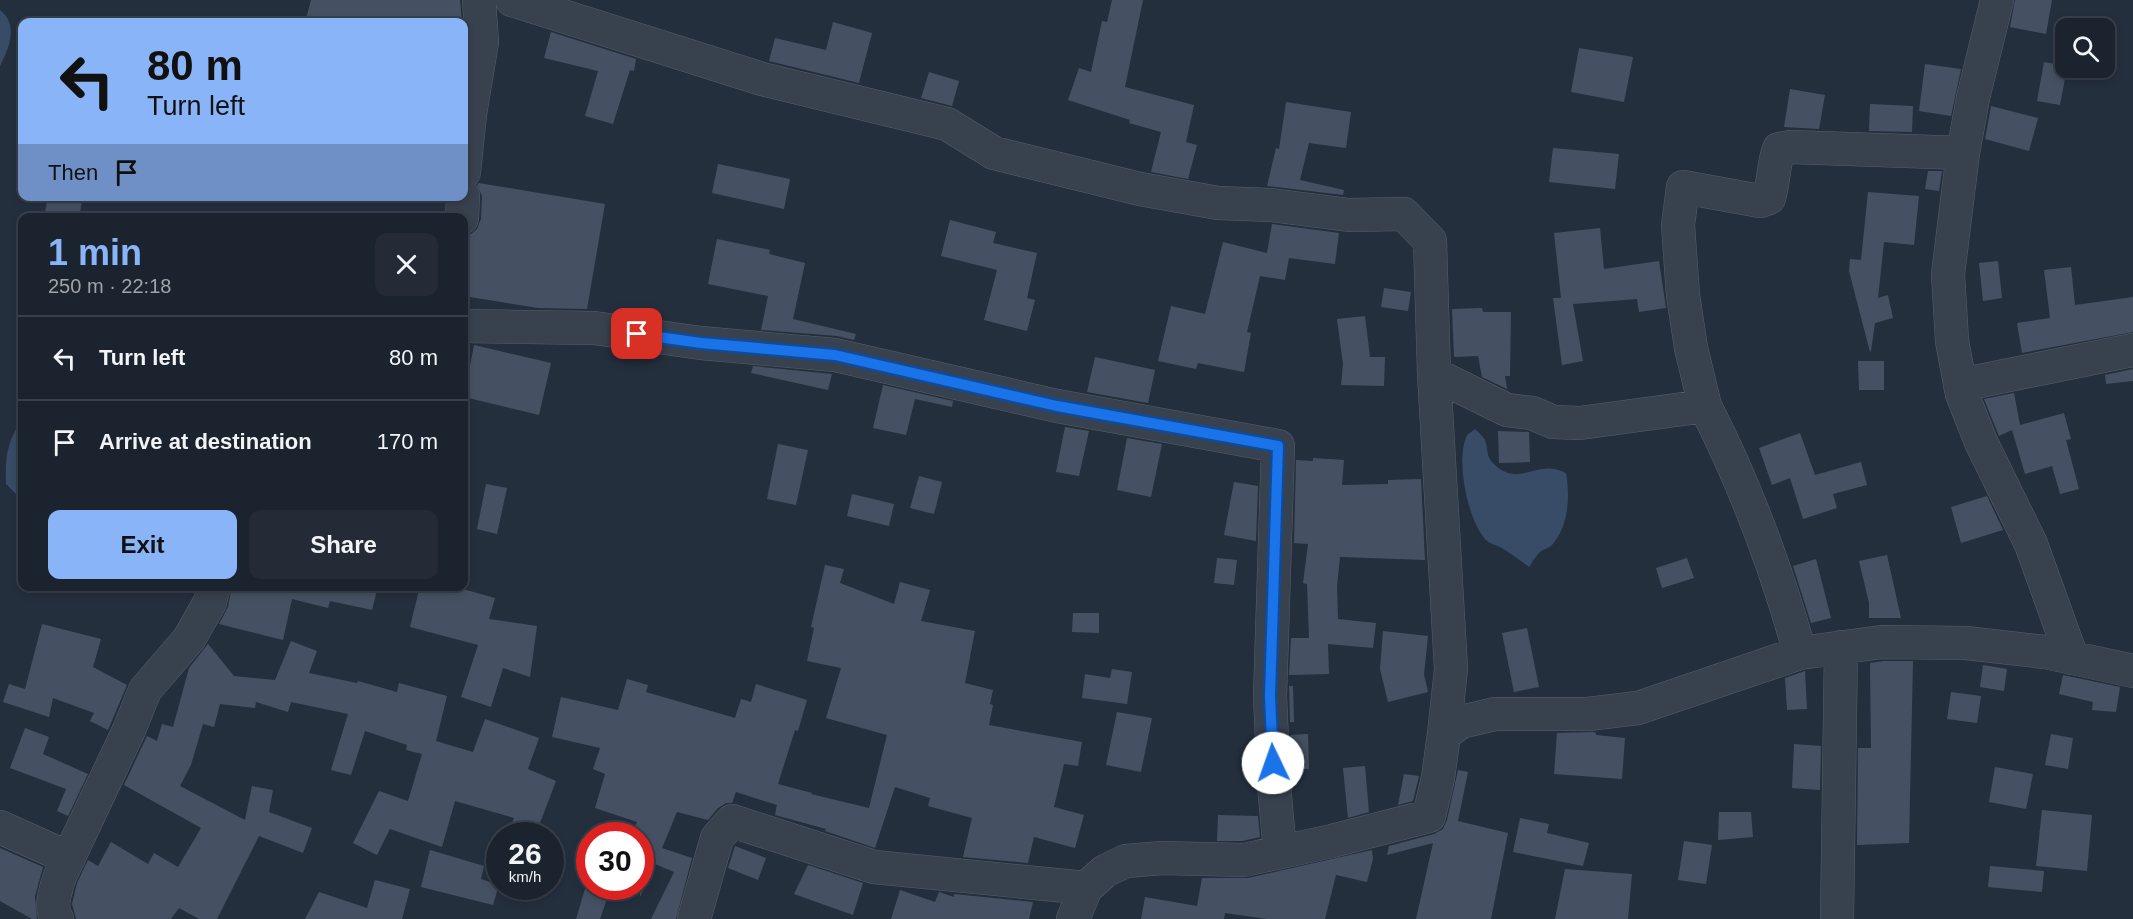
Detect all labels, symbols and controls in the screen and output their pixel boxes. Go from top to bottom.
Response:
map controls [2055,18,2115,78]
button: search [2055,18,2115,78]
icon: left [48,42,126,120]
text: 80 m [147,42,243,89]
text: Turn left [147,91,245,121]
icon: arrive [110,156,143,189]
text: Then [48,160,98,185]
text: 1 min [48,232,142,273]
button: close [375,233,438,296]
text: 250 m · 22:18 [48,275,171,297]
pin [611,308,662,359]
icon: arrive [620,317,653,350]
icon: left [48,342,81,375]
text: Turn left [99,345,185,370]
text: 80 m [389,345,438,370]
icon: arrive [48,426,81,459]
text: Arrive at destination [99,429,312,454]
text: 170 m [377,429,438,454]
button: Exit [48,510,237,579]
button: Share [249,510,438,579]
position arrow [1241,731,1305,795]
speed limit sign: 30 [576,822,654,900]
text: 26 [508,837,542,870]
text: km/h [509,868,541,885]

